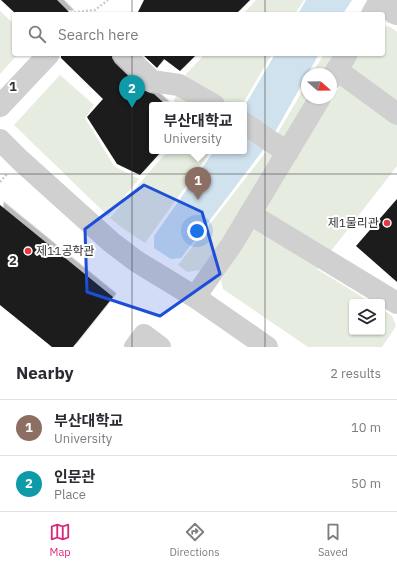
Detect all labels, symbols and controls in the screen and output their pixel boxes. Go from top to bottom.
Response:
search box [12,12,385,56]
icon: search [26,23,48,45]
text: Search here [58,25,138,44]
north arrow [301,68,337,104]
pin: 2 [119,75,145,108]
text: 1 [9,78,17,95]
popup [149,102,247,154]
text: 부산대학교 [163,111,233,130]
text: University [163,130,222,147]
pin: 1 [185,167,211,200]
place label: 제1물리관 [328,215,379,230]
marker: 제1물리관 [382,218,392,228]
your location [187,221,207,241]
place label: 제11공학관 [36,243,95,258]
marker: 제11공학관 [23,246,33,256]
text: 2 [9,252,17,269]
map controls [349,299,385,335]
button: layers [349,299,385,335]
text: Nearby [16,362,74,384]
text: 2 results [330,365,381,382]
text: 부산대학교 [54,411,123,430]
text: 1 [25,419,33,436]
text: 10 m [351,419,381,436]
text: University [54,430,112,447]
text: 인문관 [54,467,95,486]
text: 2 [25,475,33,492]
text: 50 m [351,475,381,492]
text: Place [54,486,86,503]
tab: Map [49,521,71,559]
tab: Directions [169,521,220,559]
tab: Saved [318,521,348,559]

